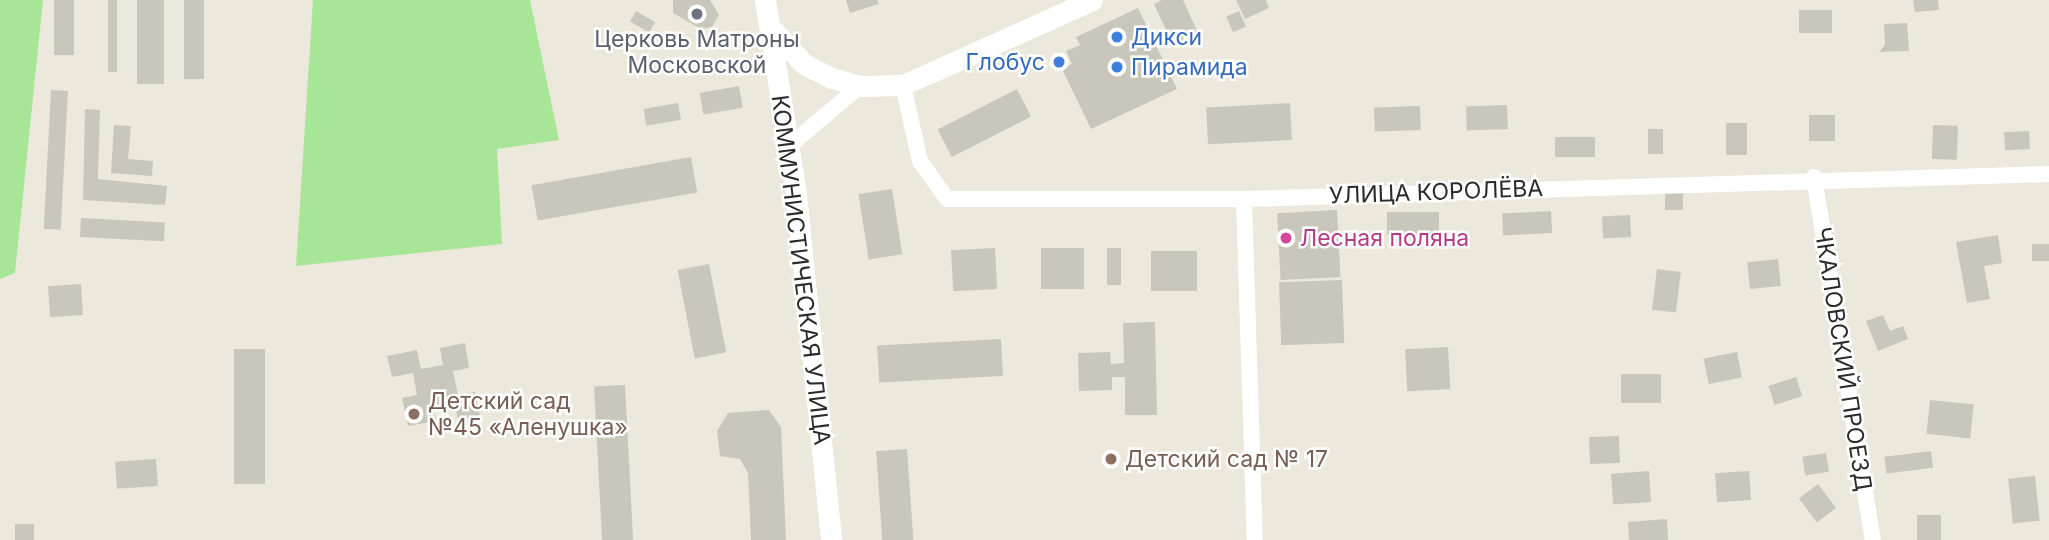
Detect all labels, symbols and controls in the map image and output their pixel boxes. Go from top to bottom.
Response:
marker: Церковь Матроны Московской [689,6,705,22]
place label: Дикси [1131,23,1202,51]
place label: Церковь Матроны Московской [594,25,800,79]
marker: Дикси [1109,29,1125,45]
place label: Глобус [965,48,1045,76]
place label: Пирамида [1131,53,1248,81]
marker: Глобус [1051,54,1067,70]
marker: Пирамида [1109,59,1125,75]
street label: КОММУНИСТИЧЕСКАЯ УЛИЦА [766,93,836,447]
street label: УЛИЦА КОРОЛЁВА [1328,174,1544,210]
place label: Лесная поляна [1300,224,1469,252]
street label: ЧКАЛОВСКИЙ ПРОЕЗД [1808,225,1878,493]
marker: Лесная поляна [1278,230,1294,246]
place label: Детский сад №45 «Аленушка» [428,387,628,441]
marker: Детский сад №45 «Аленушка» [406,406,422,422]
place label: Детский сад № 17 [1125,445,1328,473]
marker: Детский сад № 17 [1103,451,1119,467]

